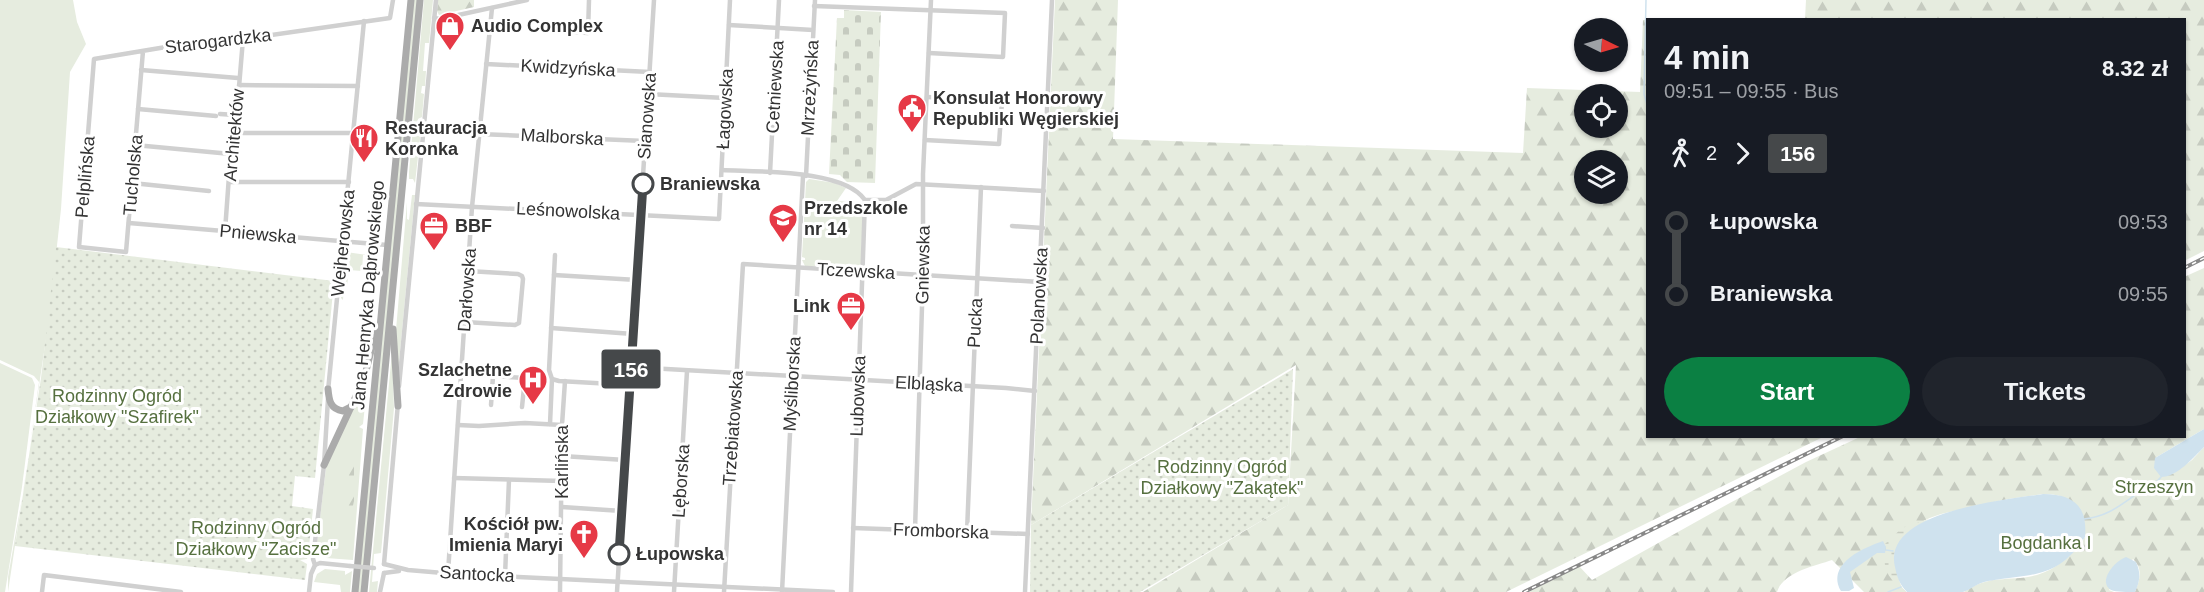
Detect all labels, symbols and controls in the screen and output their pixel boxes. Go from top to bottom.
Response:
shop icon: Audio Complex [434,10,466,52]
place label: Audio Complex [471,16,603,36]
north arrow [1574,18,1628,72]
map controls [1574,18,1628,204]
street label: Starogardzka [164,24,273,57]
street label: Cetniewska [763,39,787,134]
street label: Mrzeżyńska [798,39,823,136]
text: 4 min [1664,39,1750,76]
street label: Kwidzyńska [520,56,617,81]
text: 8.32 zł [2102,56,2168,81]
street label: Łagowska [713,67,737,150]
street label: Sianowska [634,71,660,160]
text: 09:51 – 09:55 · Bus [1664,80,1839,102]
button: locate [1574,84,1628,138]
street label: Architektów [220,87,248,182]
place label: Konsulat Honorowy Republiki Węgierskiej [933,88,1119,129]
public building icon: Konsulat Honorowy Republiki Węgierskiej [896,92,928,134]
place label: Restauracja Koronka [385,118,488,159]
restaurant icon: Restauracja Koronka [348,122,380,164]
street label: Malborska [520,125,605,149]
street label: Tucholska [119,133,147,216]
street label: Pelplińska [71,134,99,219]
icon: walk [1664,137,1697,170]
icon: forward [1726,137,1759,170]
text: 2 [1706,142,1717,164]
text: 156 [1780,142,1815,165]
button: layers [1574,150,1628,204]
marker: Braniewska [632,173,654,195]
place label: Braniewska [660,174,761,194]
street label: Jana Henryka Dąbrowskiego [348,180,388,410]
street label: Wejherowska [327,187,359,298]
street label: Leśnowolska [516,198,621,224]
place label: Przedszkole nr 14 [804,198,908,239]
school or university icon: Przedszkole nr 14 [767,202,799,244]
text: Łupowska [1710,209,1818,234]
office icon: BBF [418,210,450,252]
text: 09:53 [2118,211,2168,233]
place label: BBF [455,216,492,236]
street label: Pniewska [219,221,298,247]
street label: Gniewska [912,224,934,305]
street label: Darłowska [454,246,480,333]
street label: Polanowska [1026,246,1052,345]
street label: Tczewska [817,259,896,283]
text: Braniewska [1710,281,1832,306]
text: 09:55 [2118,283,2168,305]
office icon: Link [835,290,867,332]
place label: Link [793,296,831,316]
street label: Pucka [964,297,986,349]
street label: Myśliborska [780,335,805,432]
line badge: 156 [596,350,666,388]
street label: Lubowska [847,354,869,437]
button: Start [1664,357,1910,426]
button: Tickets [1922,357,2168,426]
text: 156 [613,358,649,381]
place label: Szlachetne Zdrowie [418,360,512,401]
hospital icon: Szlachetne Zdrowie [517,364,549,406]
street label: Trzebiatowska [719,369,747,486]
street label: Elbląska [894,372,964,396]
park label: Rodzinny Ogród Działkowy "Szafirek" [35,386,199,427]
street label: Karlińska [552,424,572,499]
street label: Lęborska [668,442,694,519]
park label: Rodzinny Ogród Działkowy "Zakątek" [1141,457,1303,498]
park label: Strzeszyn [2114,477,2194,497]
place label: Kościół pw. Imienia Maryi [449,514,563,555]
park label: Rodzinny Ogród Działkowy "Zacisze" [176,518,336,559]
church icon: Kościół pw. Imienia Maryi [568,518,600,560]
street label: Fromborska [893,519,990,543]
park label: Bogdanka I [2000,533,2092,553]
marker: Łupowska [608,543,630,565]
place label: Łupowska [636,544,725,564]
street label: Santocka [439,562,516,586]

